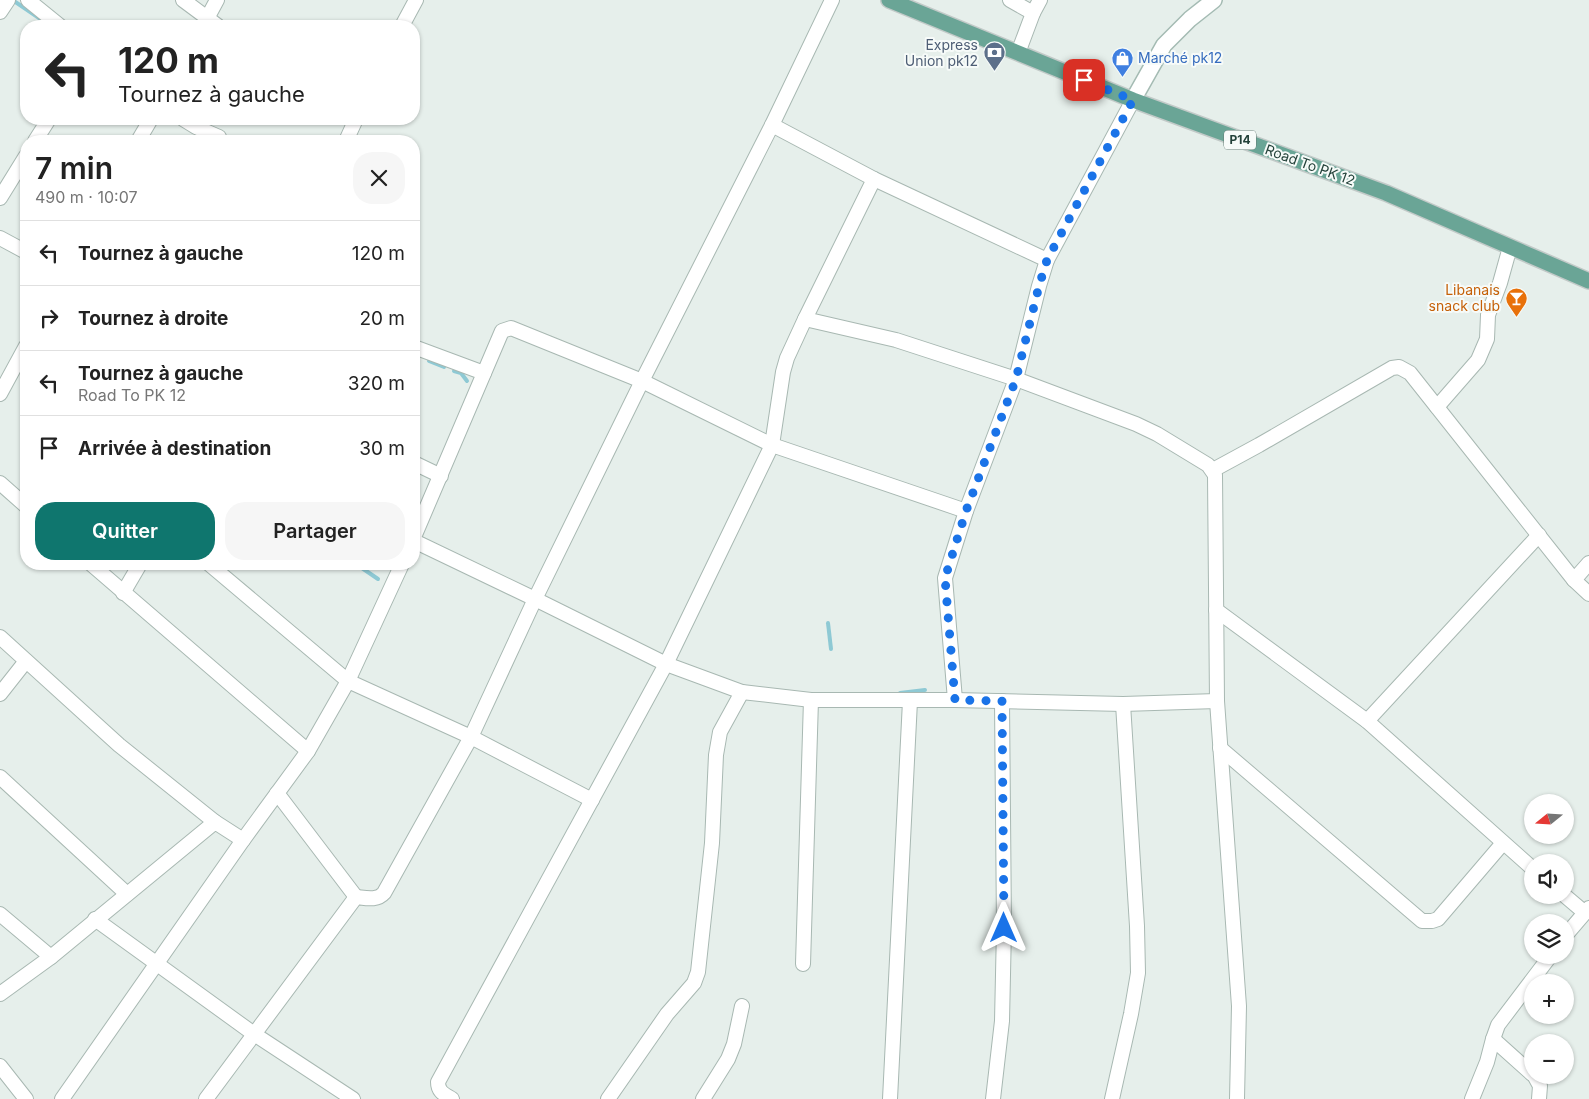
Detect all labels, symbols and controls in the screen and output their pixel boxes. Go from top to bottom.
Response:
place label: Express Union pk12 [905,36,978,69]
text: 120 m [118,39,219,81]
icon: left [35,40,100,105]
bank icon: Express Union pk12 [982,41,1006,72]
shop icon: Marché pk12 [1110,46,1134,77]
place label: Marché pk12 [1138,49,1222,66]
pin [1063,59,1105,101]
icon: arrive [1070,66,1098,94]
text: Tournez à gauche [118,81,305,107]
road number: P14 [1224,130,1256,150]
street label: Road To PK 12 [1263,140,1357,189]
text: 7 min [35,150,113,186]
button: close [353,152,405,204]
text: 490 m · 10:07 [35,187,138,207]
icon: left [35,239,63,267]
text: Tournez à gauche [78,242,243,265]
text: 120 m [352,242,405,265]
place label: Libanais snack club [1429,281,1500,314]
bar icon: Libanais snack club [1504,286,1528,317]
icon: right [35,304,63,332]
text: Tournez à droite [78,307,228,330]
text: 20 m [359,307,405,330]
text: Tournez à gauche [78,362,243,385]
icon: left [35,369,63,397]
text: 320 m [348,372,405,395]
text: Road To PK 12 [78,385,186,405]
icon: arrive [35,434,63,462]
text: Arrivée à destination [78,437,271,460]
text: 30 m [359,437,405,460]
button: Quitter [35,502,215,560]
button: Partager [225,502,405,560]
north arrow [1524,794,1574,844]
map controls [1524,794,1574,1084]
button: sound [1524,854,1574,904]
position arrow [977,901,1029,953]
button: layers [1524,914,1574,964]
button: + [1524,974,1574,1024]
button: − [1524,1034,1574,1084]

